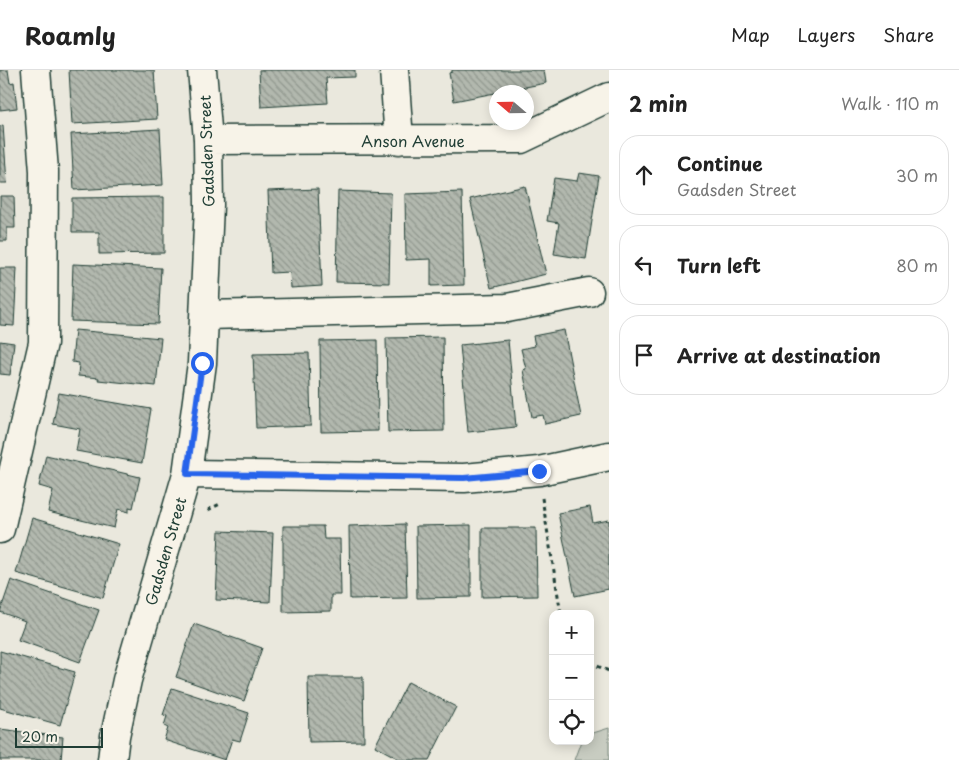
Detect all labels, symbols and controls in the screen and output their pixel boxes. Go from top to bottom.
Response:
text: Roamly [25,17,116,53]
text: Map [731,21,770,48]
text: Layers [798,21,855,48]
text: Share [883,21,934,48]
north arrow [489,85,534,130]
text: 2 min [629,87,688,119]
text: Walk · 110 m [841,91,939,115]
street label: Gadsden Street [193,95,219,207]
street label: Anson Avenue [361,129,465,152]
text: Continue [677,149,763,177]
icon: ahead [630,161,658,189]
text: 30 m [896,163,938,187]
text: Gadsden Street [677,177,796,201]
icon: left [630,251,658,279]
text: Turn left [677,251,761,279]
text: 80 m [896,253,938,277]
icon: arrive [630,341,658,369]
text: Arrive at destination [677,341,881,369]
route start [191,352,214,375]
route end [528,460,551,483]
street label: Gadsden Street [139,494,191,608]
map controls [549,610,594,745]
button: + [549,610,594,655]
button: − [549,655,594,700]
button: locate [549,700,594,745]
scale bar [15,725,102,748]
text: 20 m [22,726,58,747]

